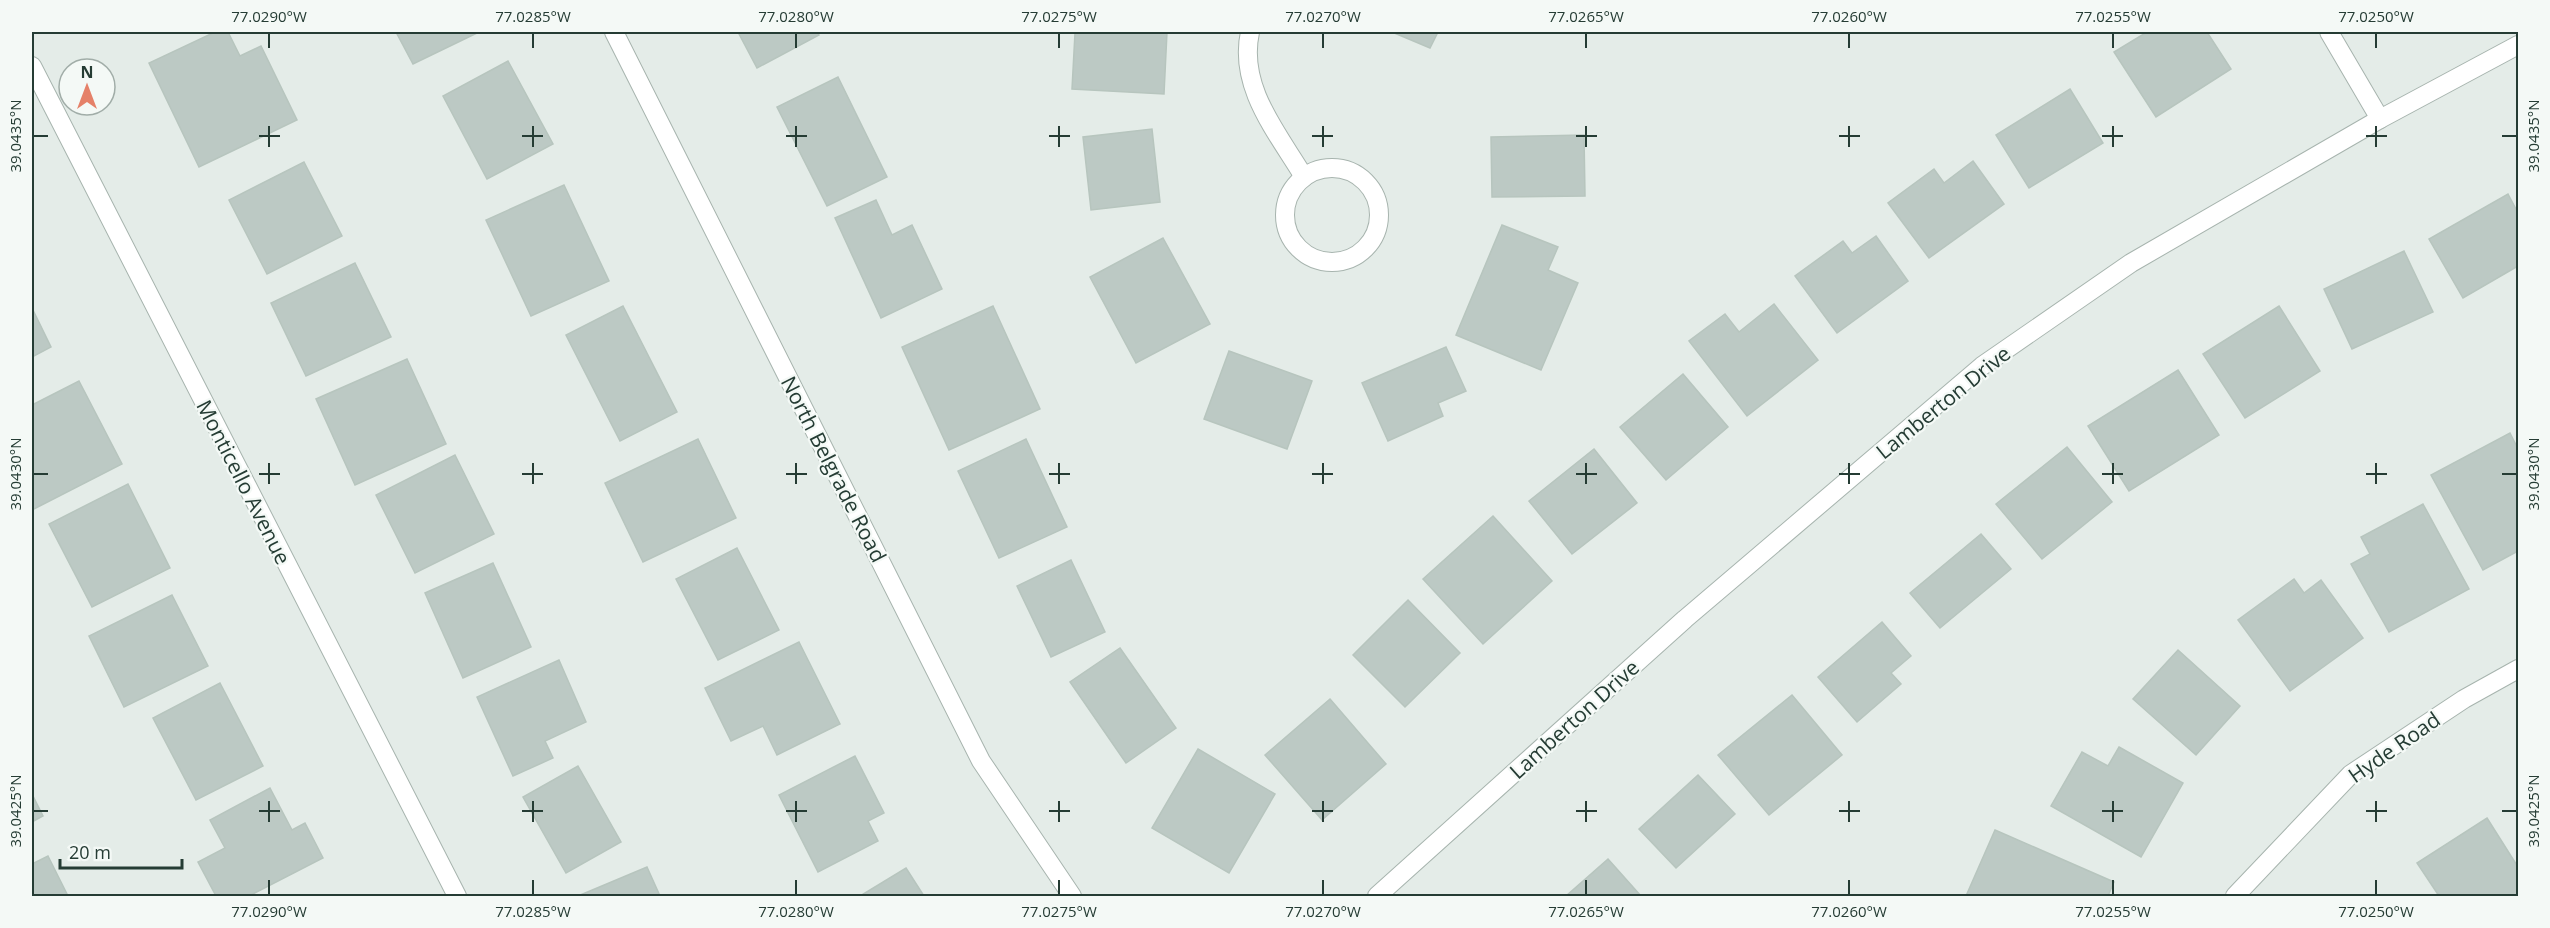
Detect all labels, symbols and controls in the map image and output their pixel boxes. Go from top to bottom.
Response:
text: 77.0290°W [231,6,307,26]
text: 77.0285°W [495,6,571,26]
text: 77.0280°W [758,6,834,26]
text: 77.0275°W [1021,6,1097,26]
text: 77.0270°W [1285,6,1361,26]
text: 77.0265°W [1548,6,1624,26]
text: 77.0260°W [1811,6,1887,26]
text: 77.0255°W [2075,6,2151,26]
text: 77.0250°W [2338,6,2414,26]
north arrow [57,57,117,117]
text: N [80,61,94,83]
text: 39.0435°N [5,99,25,173]
text: 39.0435°N [2523,99,2543,173]
street label: Lamberton Drive [1870,339,2016,465]
street label: North Belgrade Road [775,371,893,567]
street label: Monticello Avenue [190,395,298,569]
text: 39.0430°N [5,437,25,511]
text: 39.0430°N [2523,437,2543,511]
street label: Lamberton Drive [1503,653,1645,785]
street label: Hyde Road [2342,705,2446,789]
text: 39.0425°N [5,774,25,848]
text: 39.0425°N [2523,774,2543,848]
scale bar [60,832,182,870]
text: 20 m [69,840,111,864]
text: 77.0290°W [231,901,307,921]
text: 77.0285°W [495,901,571,921]
text: 77.0280°W [758,901,834,921]
text: 77.0275°W [1021,901,1097,921]
text: 77.0270°W [1285,901,1361,921]
text: 77.0265°W [1548,901,1624,921]
text: 77.0260°W [1811,901,1887,921]
text: 77.0255°W [2075,901,2151,921]
text: 77.0250°W [2338,901,2414,921]

